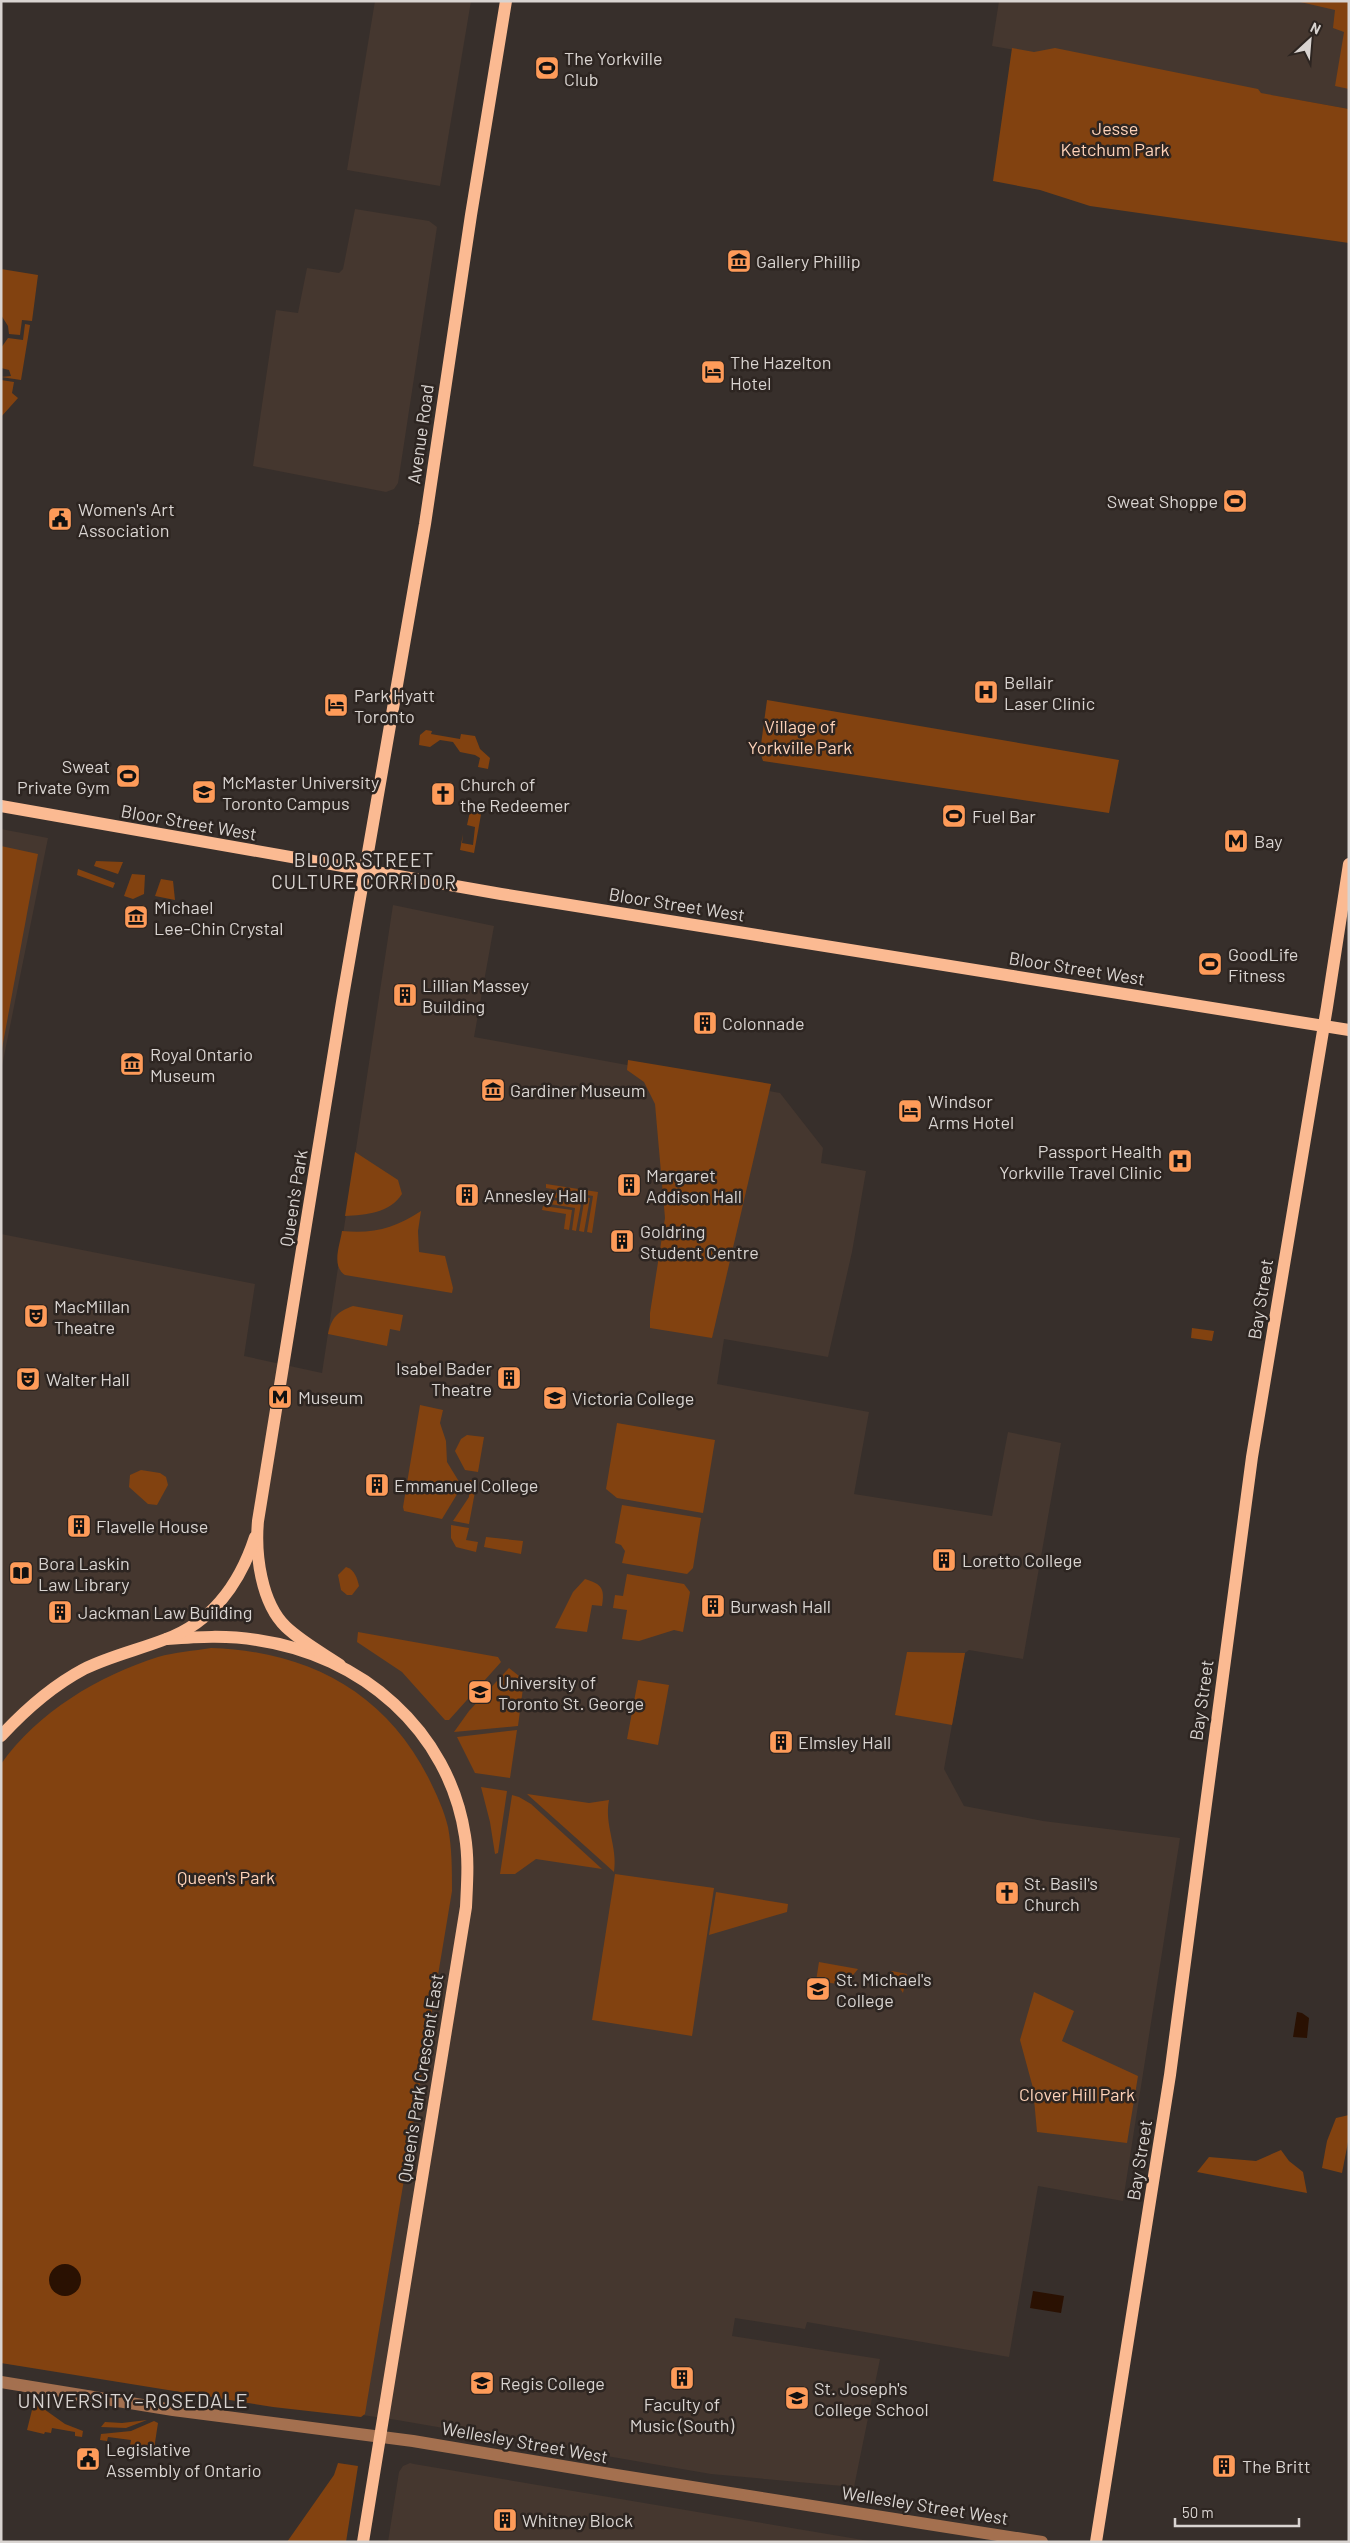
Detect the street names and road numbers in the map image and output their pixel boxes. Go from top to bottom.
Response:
street label: Avenue Road [402,383,438,485]
street label: Bloor Street West [119,799,259,845]
street label: Bloor Street West [607,882,747,926]
street label: Bloor Street West [1007,946,1147,990]
street label: Queen's Park [274,1148,312,1248]
street label: Bay Street [1243,1257,1277,1341]
street label: Bay Street [1184,1658,1218,1742]
street label: Queen's Park Crescent East [393,1972,447,2184]
street label: Bay Street [1122,2118,1156,2202]
street label: Wellesley Street West [440,2417,610,2467]
street label: Wellesley Street West [840,2481,1010,2529]

